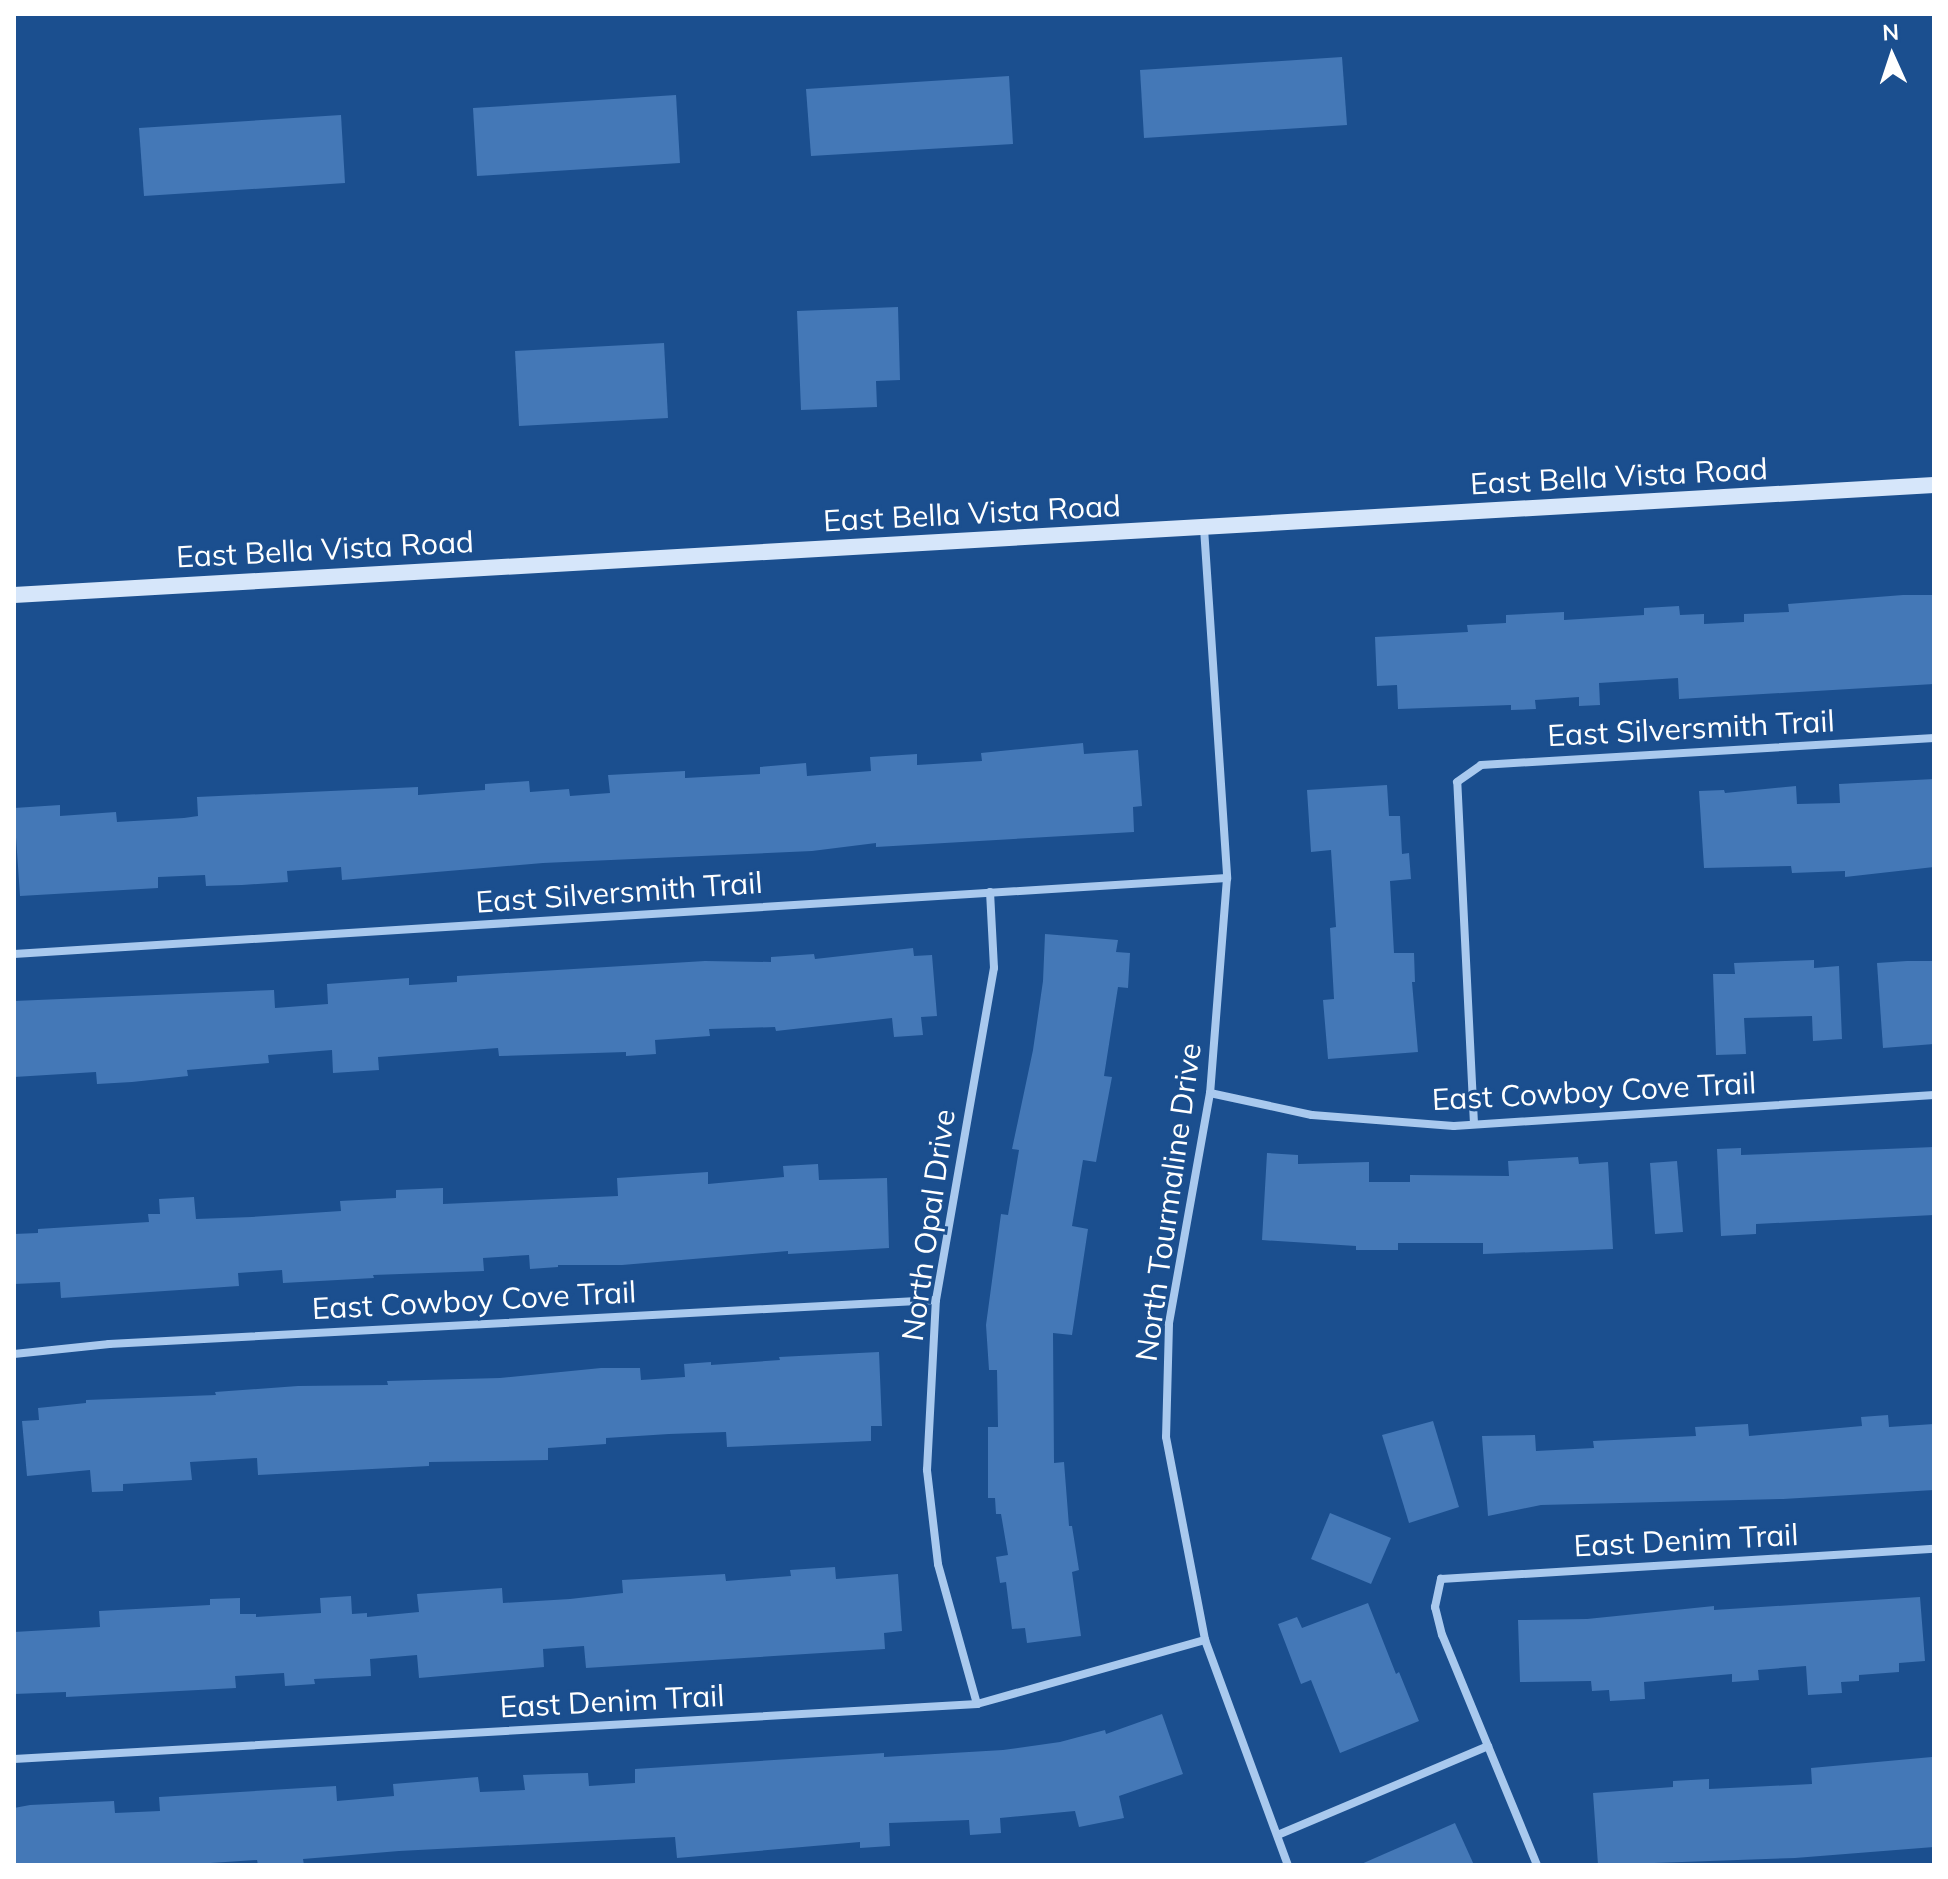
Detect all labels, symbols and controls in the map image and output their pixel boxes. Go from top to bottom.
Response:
north arrow [1852,16,1932,96]
text: N [1882,18,1900,46]
street label: East Bella Vista Road [1469,450,1769,502]
street label: East Bella Vista Road [822,487,1122,539]
street label: East Bella Vista Road [175,523,475,575]
street label: East Silversmith Trail [1547,703,1835,753]
street label: East Silversmith Trail [474,864,764,920]
street label: North Tourmaline Drive [1128,1041,1208,1363]
street label: East Cowboy Cove Trail [1431,1065,1757,1117]
street label: North Opal Drive [894,1107,962,1343]
street label: East Cowboy Cove Trail [311,1274,637,1326]
street label: East Denim Trail [1573,1516,1799,1564]
street label: East Denim Trail [499,1677,725,1725]

